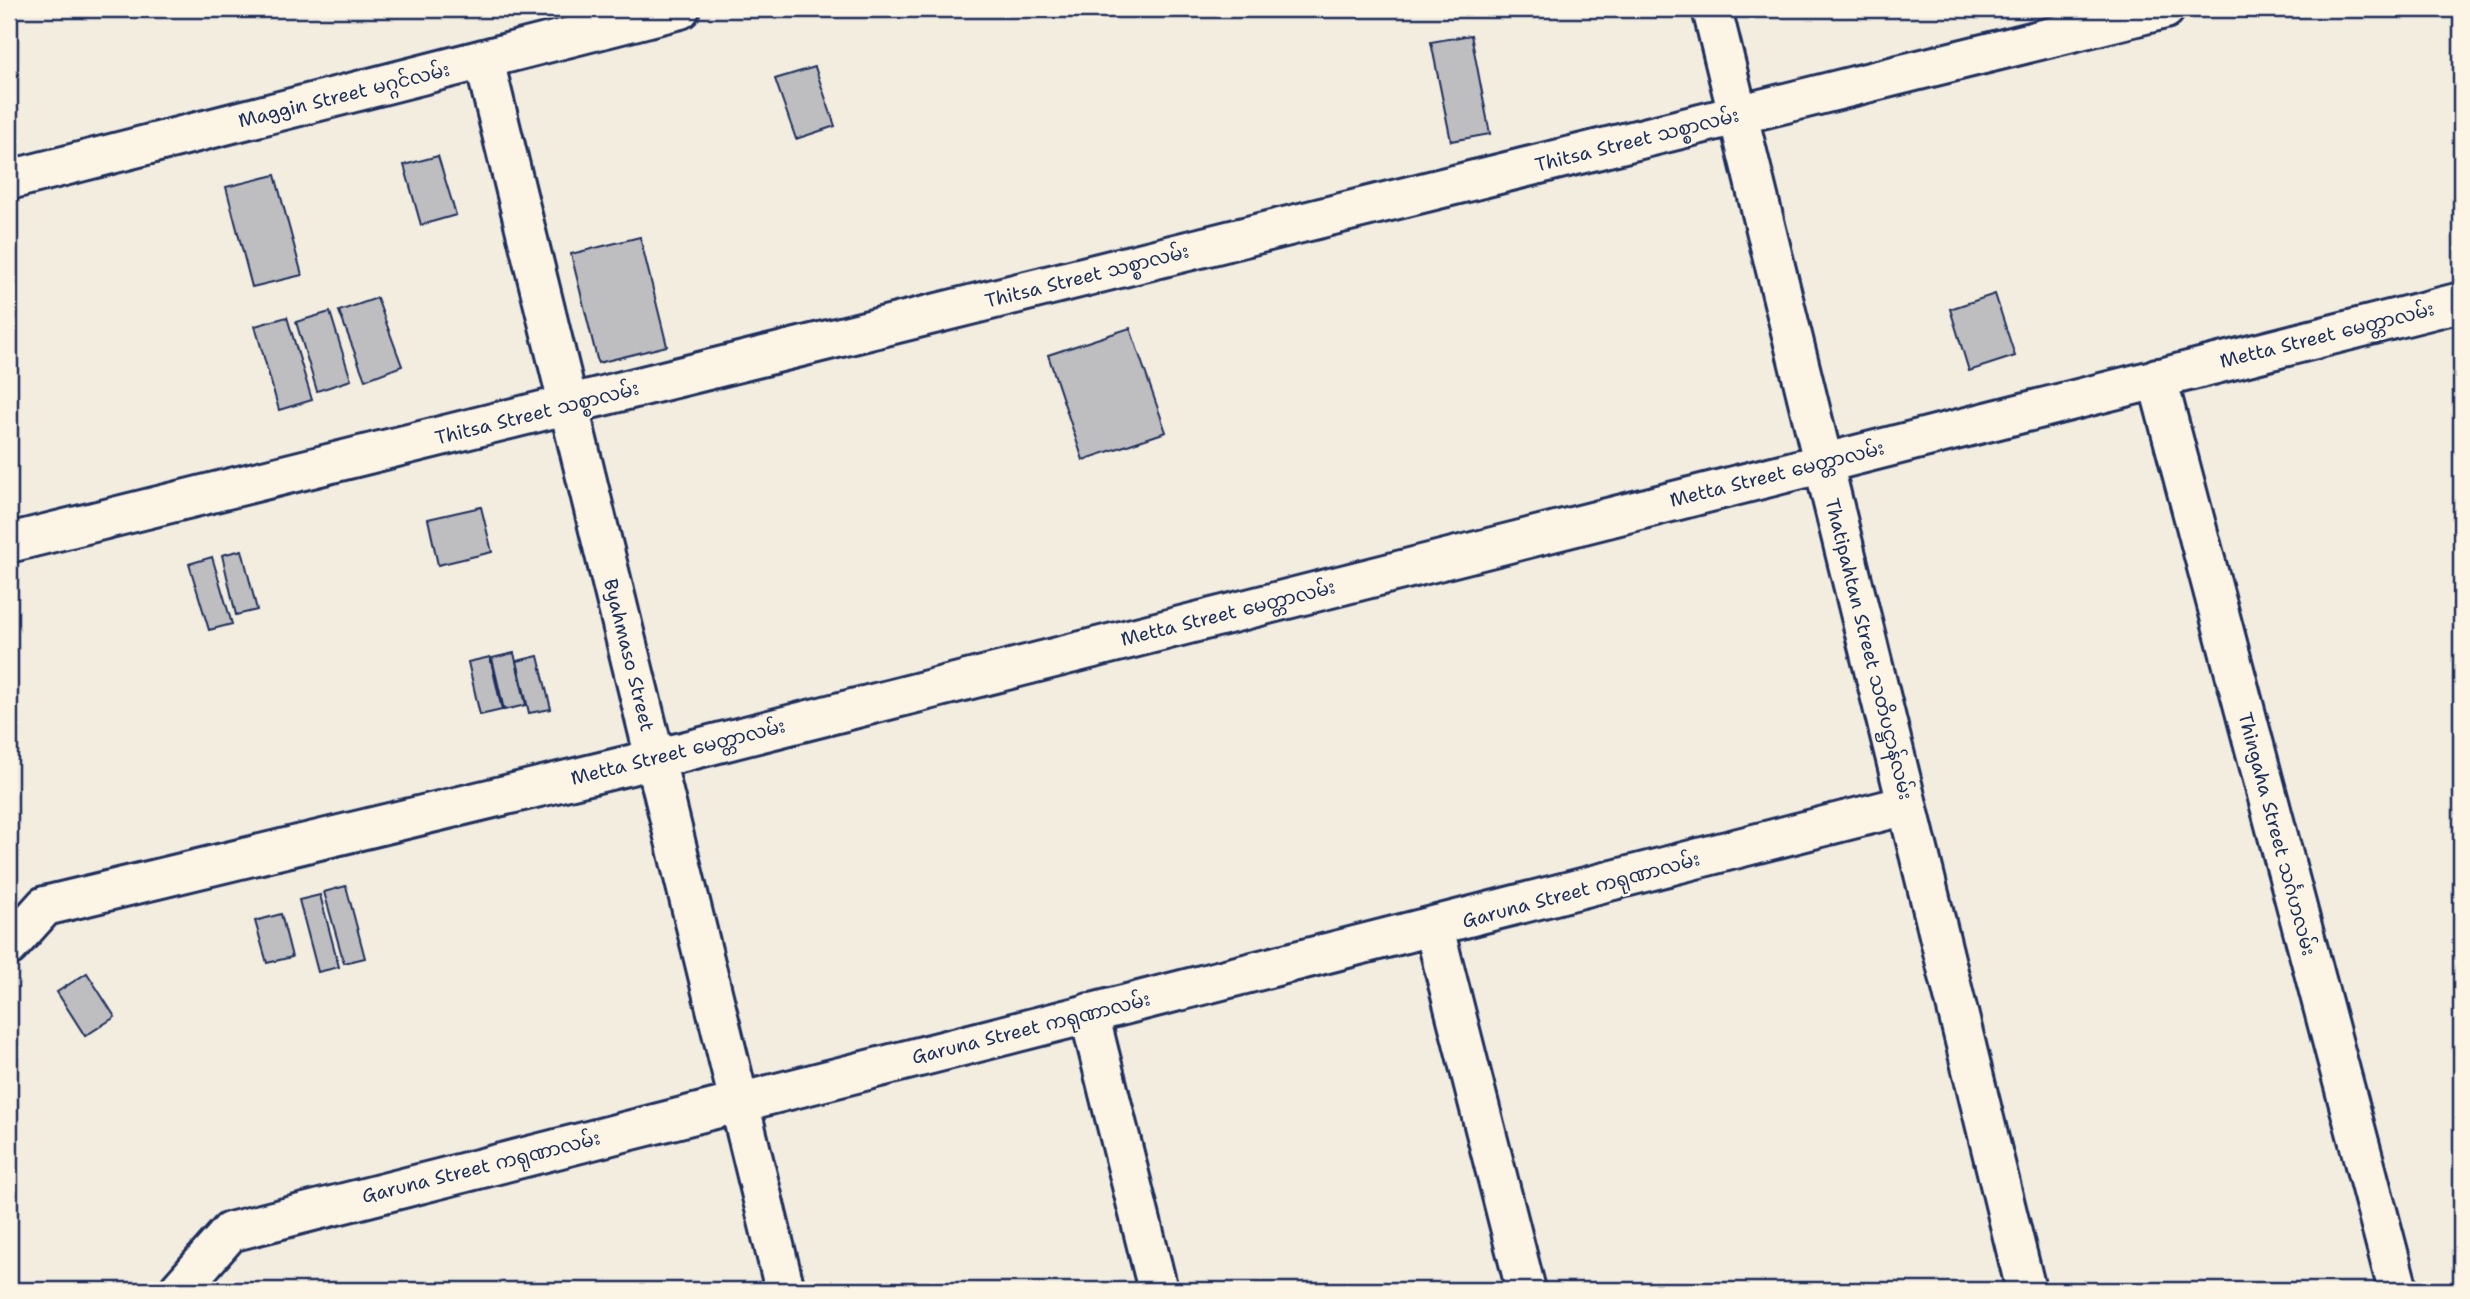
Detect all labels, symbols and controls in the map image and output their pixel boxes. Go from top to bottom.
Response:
street label: Maggin Street မဂ္ဂင်လမ်း [235,55,453,138]
street label: Thitsa Street သစ္စာလမ်း [1532,101,1742,181]
street label: Thitsa Street သစ္စာလမ်း [982,237,1192,317]
street label: Metta Street မေတ္တာလမ်း [2217,294,2438,377]
street label: Thitsa Street သစ္စာလမ်း [432,374,642,454]
street label: Metta Street မေတ္တာလမ်း [1667,433,1888,516]
street label: Thatipahtan Street သတိပဋ္ဌာန်လမ်း [1816,495,1921,803]
street label: Metta Street မေတ္တာလမ်း [1118,572,1339,655]
street label: Byahmaso Street [598,576,660,734]
street label: Thingaha Street သင်္ဂဟလမ်း [2232,709,2323,959]
street label: Metta Street မေတ္တာလမ်း [568,711,789,794]
street label: Garuna Street ကရုဏာလမ်း [1459,844,1704,938]
street label: Garuna Street ကရုဏာလမ်း [909,984,1154,1074]
street label: Garuna Street ကရုဏာလမ်း [359,1123,604,1213]

